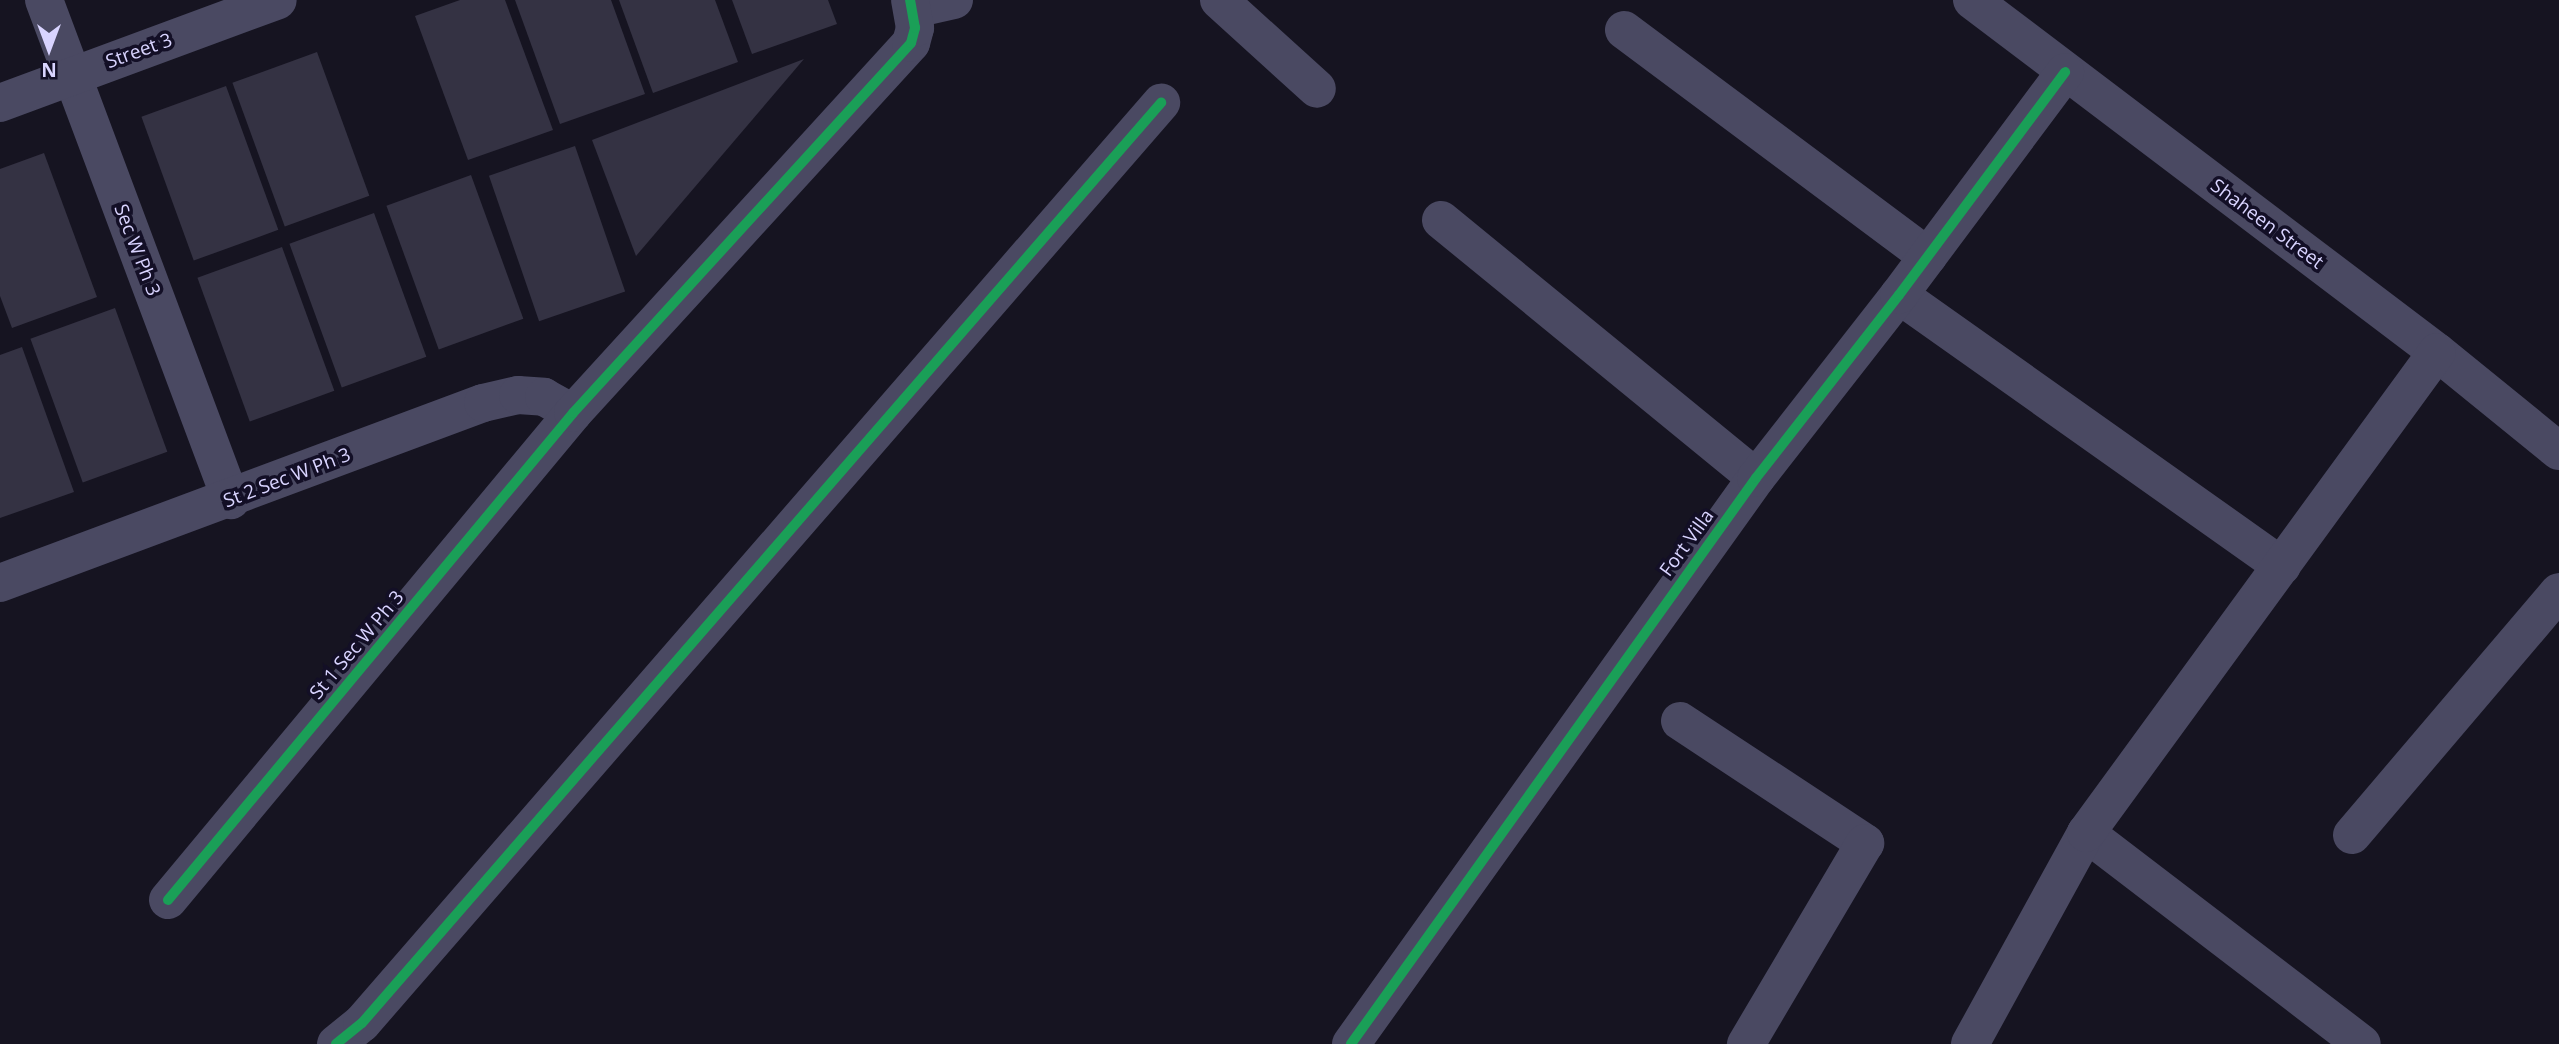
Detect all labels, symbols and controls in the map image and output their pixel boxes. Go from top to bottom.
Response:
north arrow [14,14,84,84]
street label: Street 3 [103,29,175,73]
text: N [41,57,57,83]
street label: Shaheen Street [2206,174,2328,274]
street label: Sec W Ph 3 [109,201,165,299]
street label: St 2 Sec W Ph 3 [220,443,354,513]
street label: Fort Villa [1655,505,1719,581]
street label: St 1 Sec W Ph 3 [305,586,409,704]

